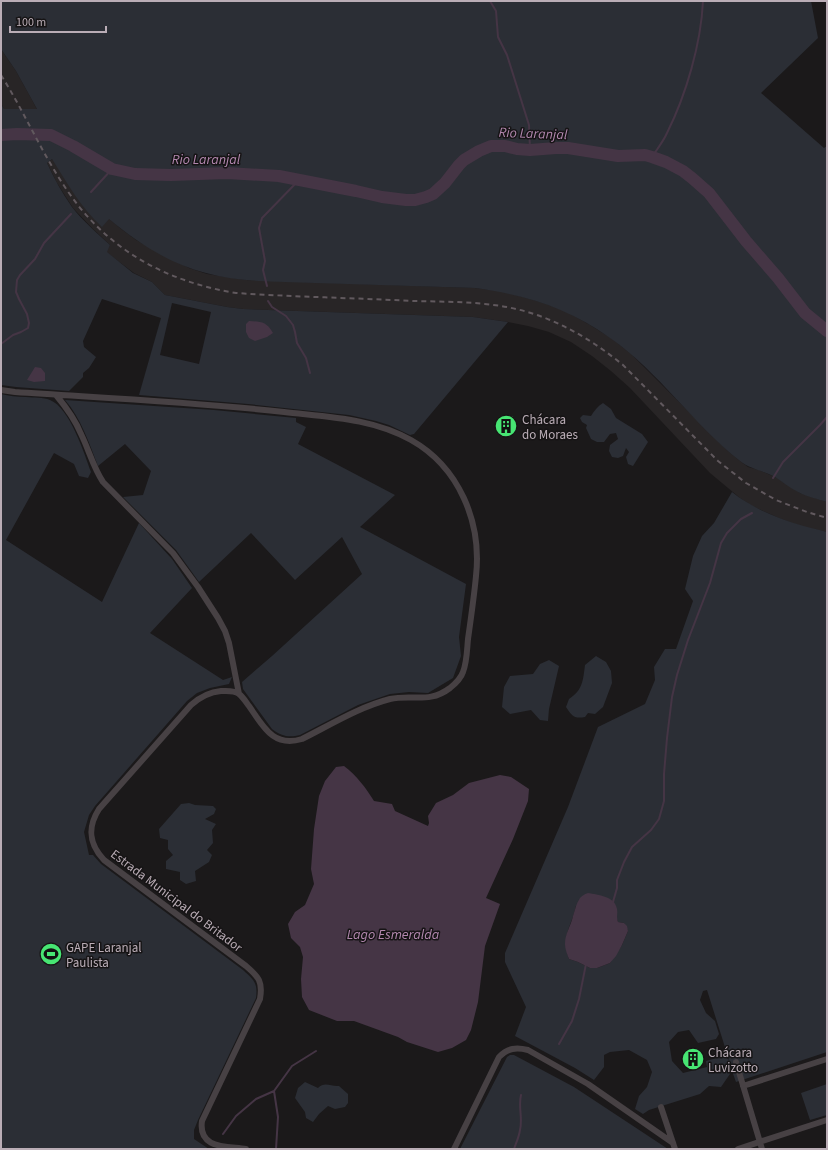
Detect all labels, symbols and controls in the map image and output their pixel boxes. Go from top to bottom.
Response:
scale bar [10,8,106,34]
text: 100 m [16,14,46,31]
water label: Rio Laranjal [498,123,568,145]
water label: Rio Laranjal [172,150,241,170]
place label: Chácara do Moraes [522,411,579,444]
building icon: Chácara do Moraes [493,413,519,439]
street label: Estrada Municipal do Britador [107,845,246,957]
water label: Lago Esmeralda [347,925,440,945]
place label: GAPE Laranjal Paulista [66,939,142,972]
sports icon: GAPE Laranjal Paulista [38,941,64,967]
place label: Chácara Luvizotto [708,1044,758,1077]
building icon: Chácara Luvizotto [680,1046,706,1072]

